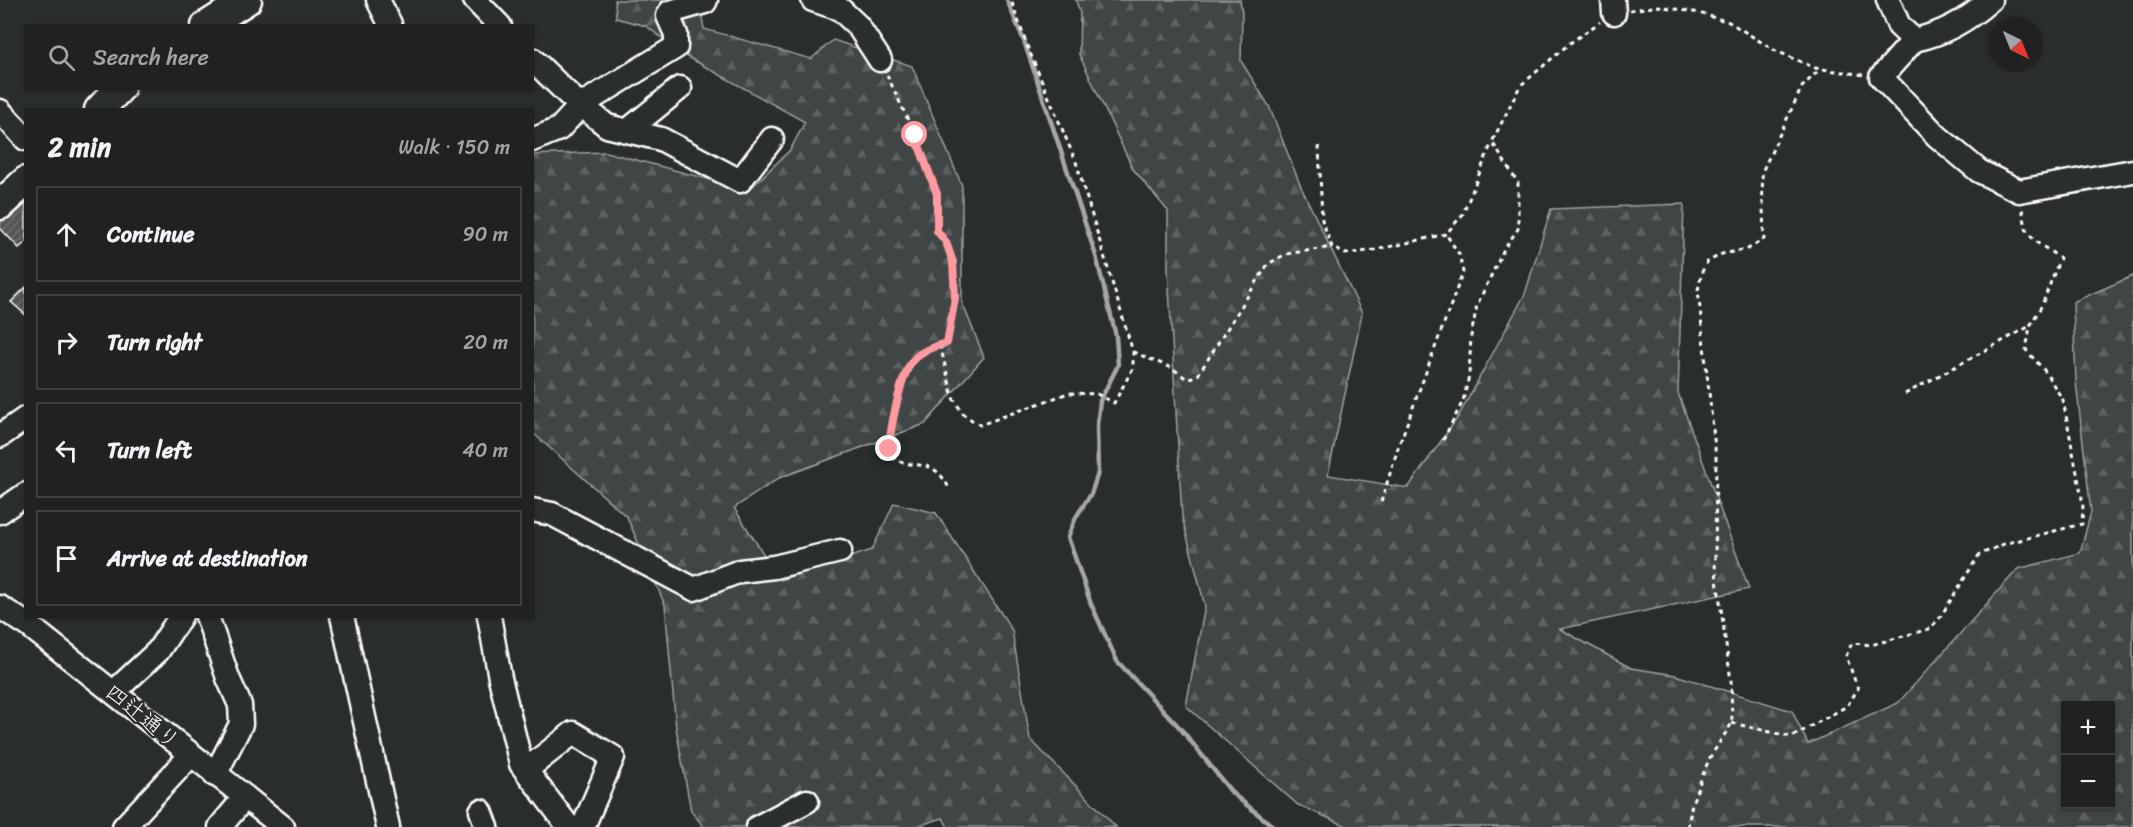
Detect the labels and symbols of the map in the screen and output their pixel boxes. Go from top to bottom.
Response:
north arrow [1989,18,2043,72]
route start [901,121,927,147]
route end [875,435,901,461]
street label: 四辻通り [96,674,189,759]

